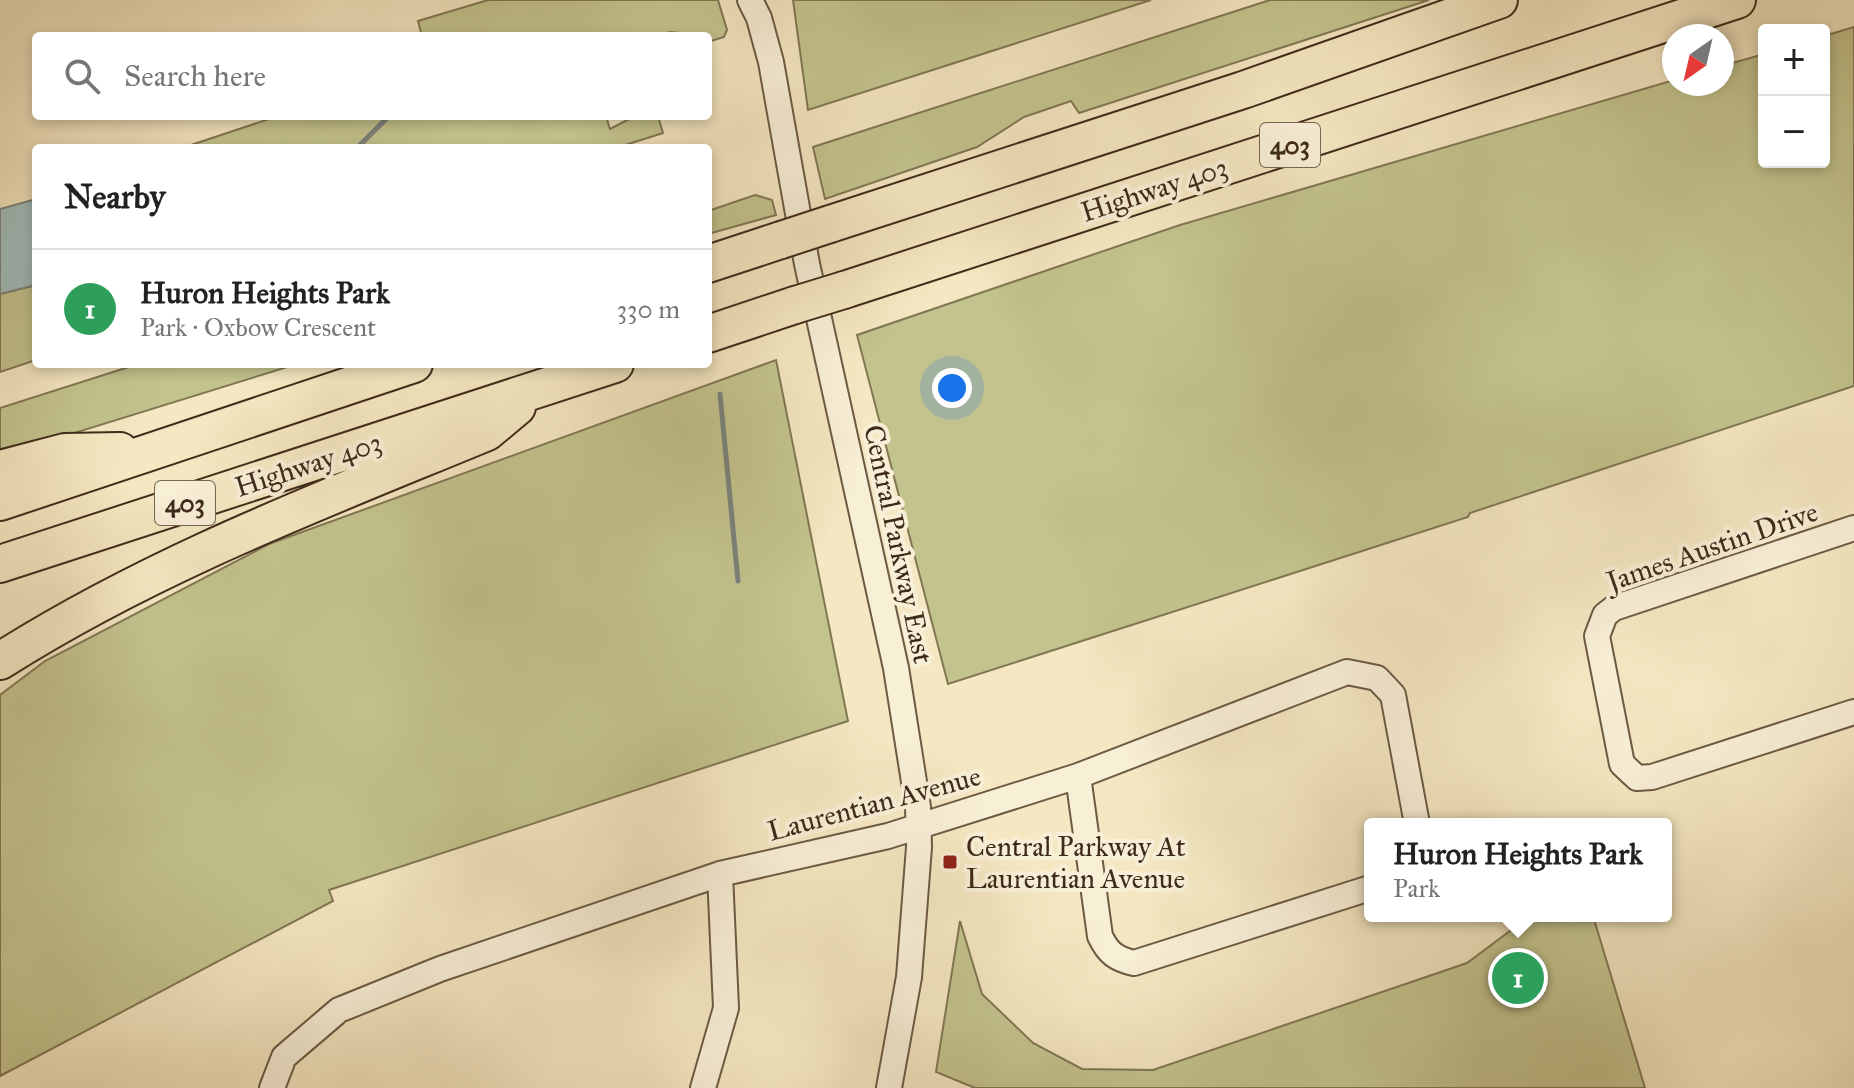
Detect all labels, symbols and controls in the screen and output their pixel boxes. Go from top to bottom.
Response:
north arrow [1662,24,1734,96]
map controls [1758,24,1830,168]
button: + [1758,24,1830,96]
search box [32,32,712,120]
icon: search [60,54,104,98]
text: Search here [124,58,266,94]
button: − [1758,96,1830,168]
road number: 403 [1260,123,1320,167]
street label: Highway 403 [1076,149,1232,230]
text: Nearby [64,176,166,217]
text: Huron Heights Park [140,275,390,311]
text: 1 [85,293,95,325]
text: 330 m [617,293,680,325]
text: Park · Oxbow Crescent [140,311,376,343]
your location [932,368,972,408]
street label: Central Parkway East [856,422,941,667]
street label: Highway 403 [230,424,386,505]
road number: 403 [155,481,215,525]
street label: James Austin Drive [1599,494,1822,600]
street label: Laurentian Avenue [764,758,984,849]
popup [1364,818,1672,922]
place label: Central Parkway At Laurentian Avenue [966,829,1186,896]
text: Huron Heights Park [1393,836,1643,872]
marker: Central Parkway At Laurentian Avenue [941,853,959,871]
text: Park [1393,872,1440,904]
pin: 1 [1492,948,1544,1008]

